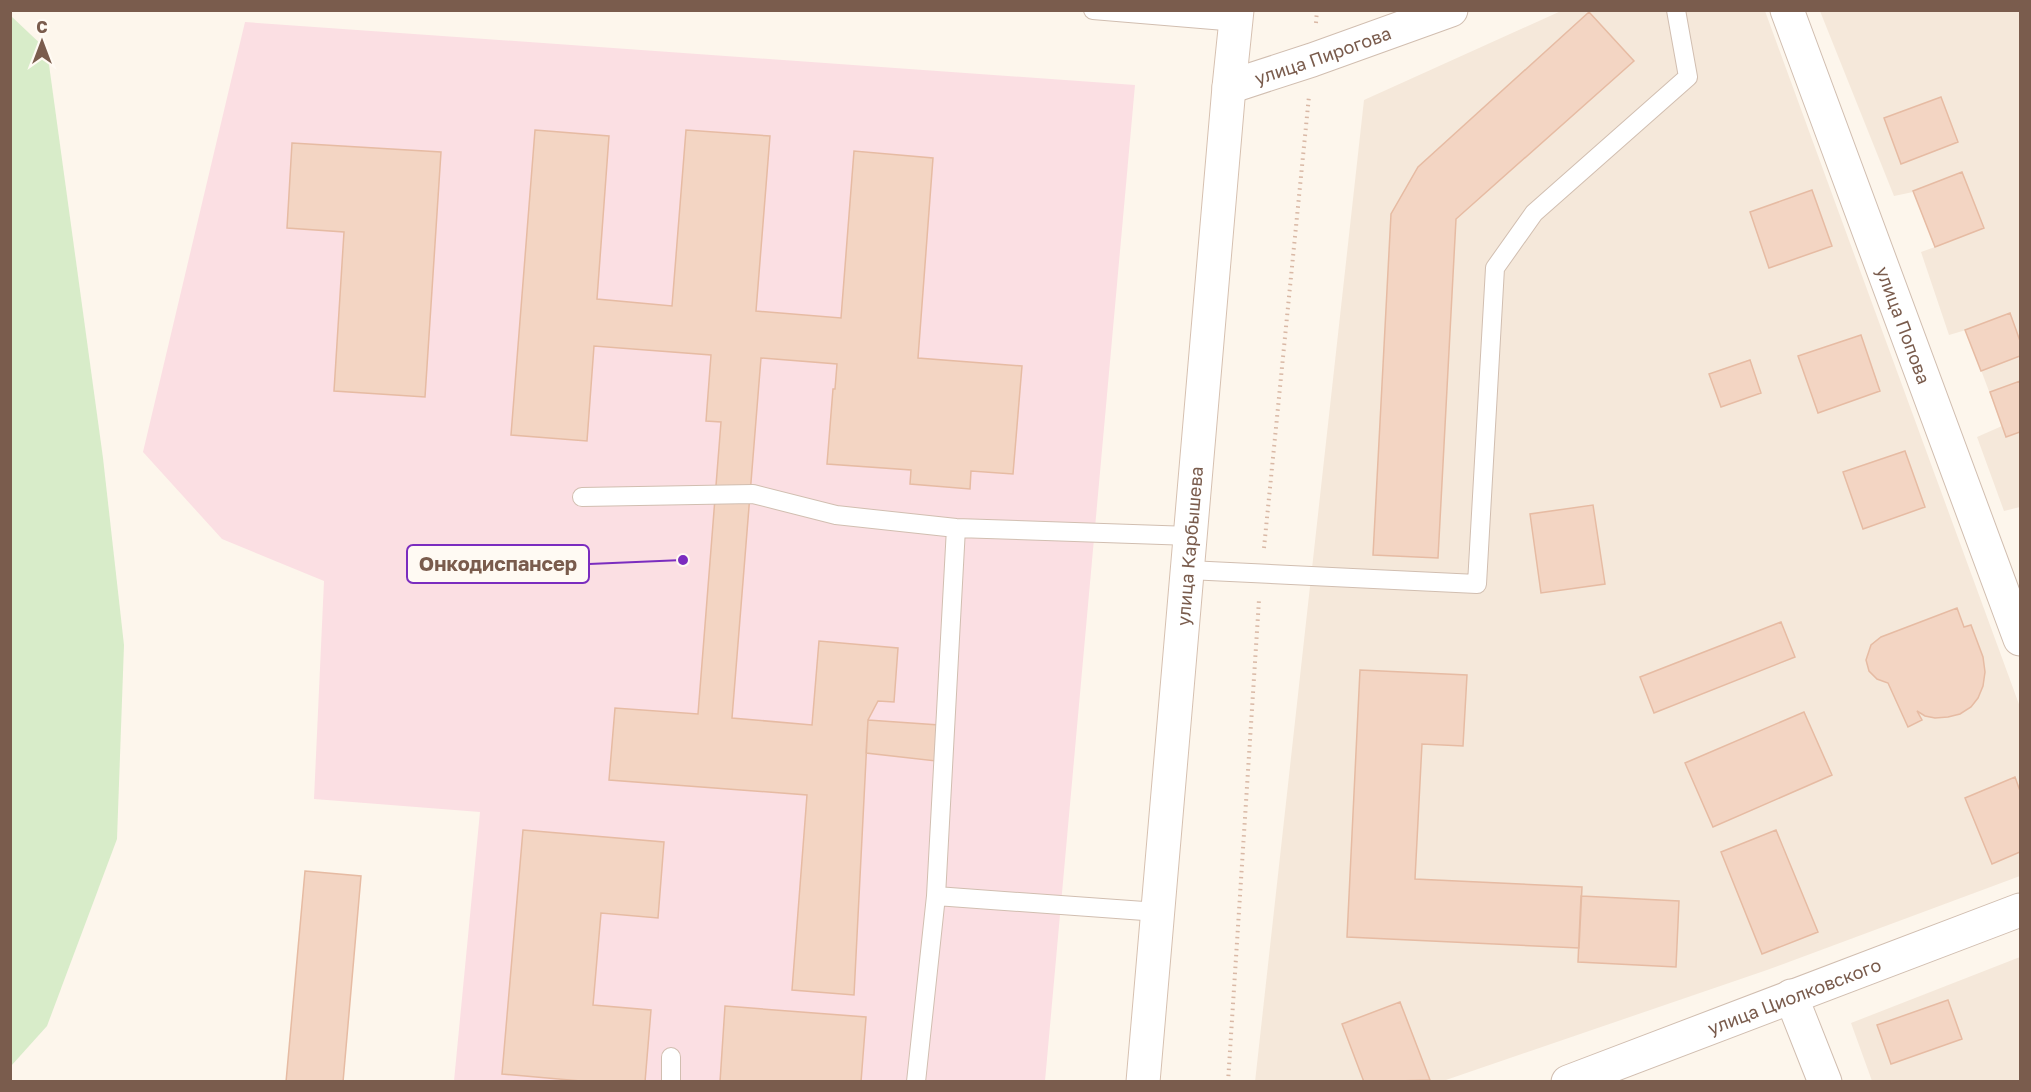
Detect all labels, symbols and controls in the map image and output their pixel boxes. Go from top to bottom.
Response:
north arrow [12,12,72,72]
text: С [36,17,48,37]
street label: улица Пирогова [1252,21,1394,89]
street label: улица Попова [1872,263,1935,387]
street label: улица Карбышева [1171,465,1207,627]
callout: Онкодиспансер [407,545,589,583]
text: Онкодиспансер [419,551,577,575]
street label: улица Циолковского [1704,953,1884,1039]

